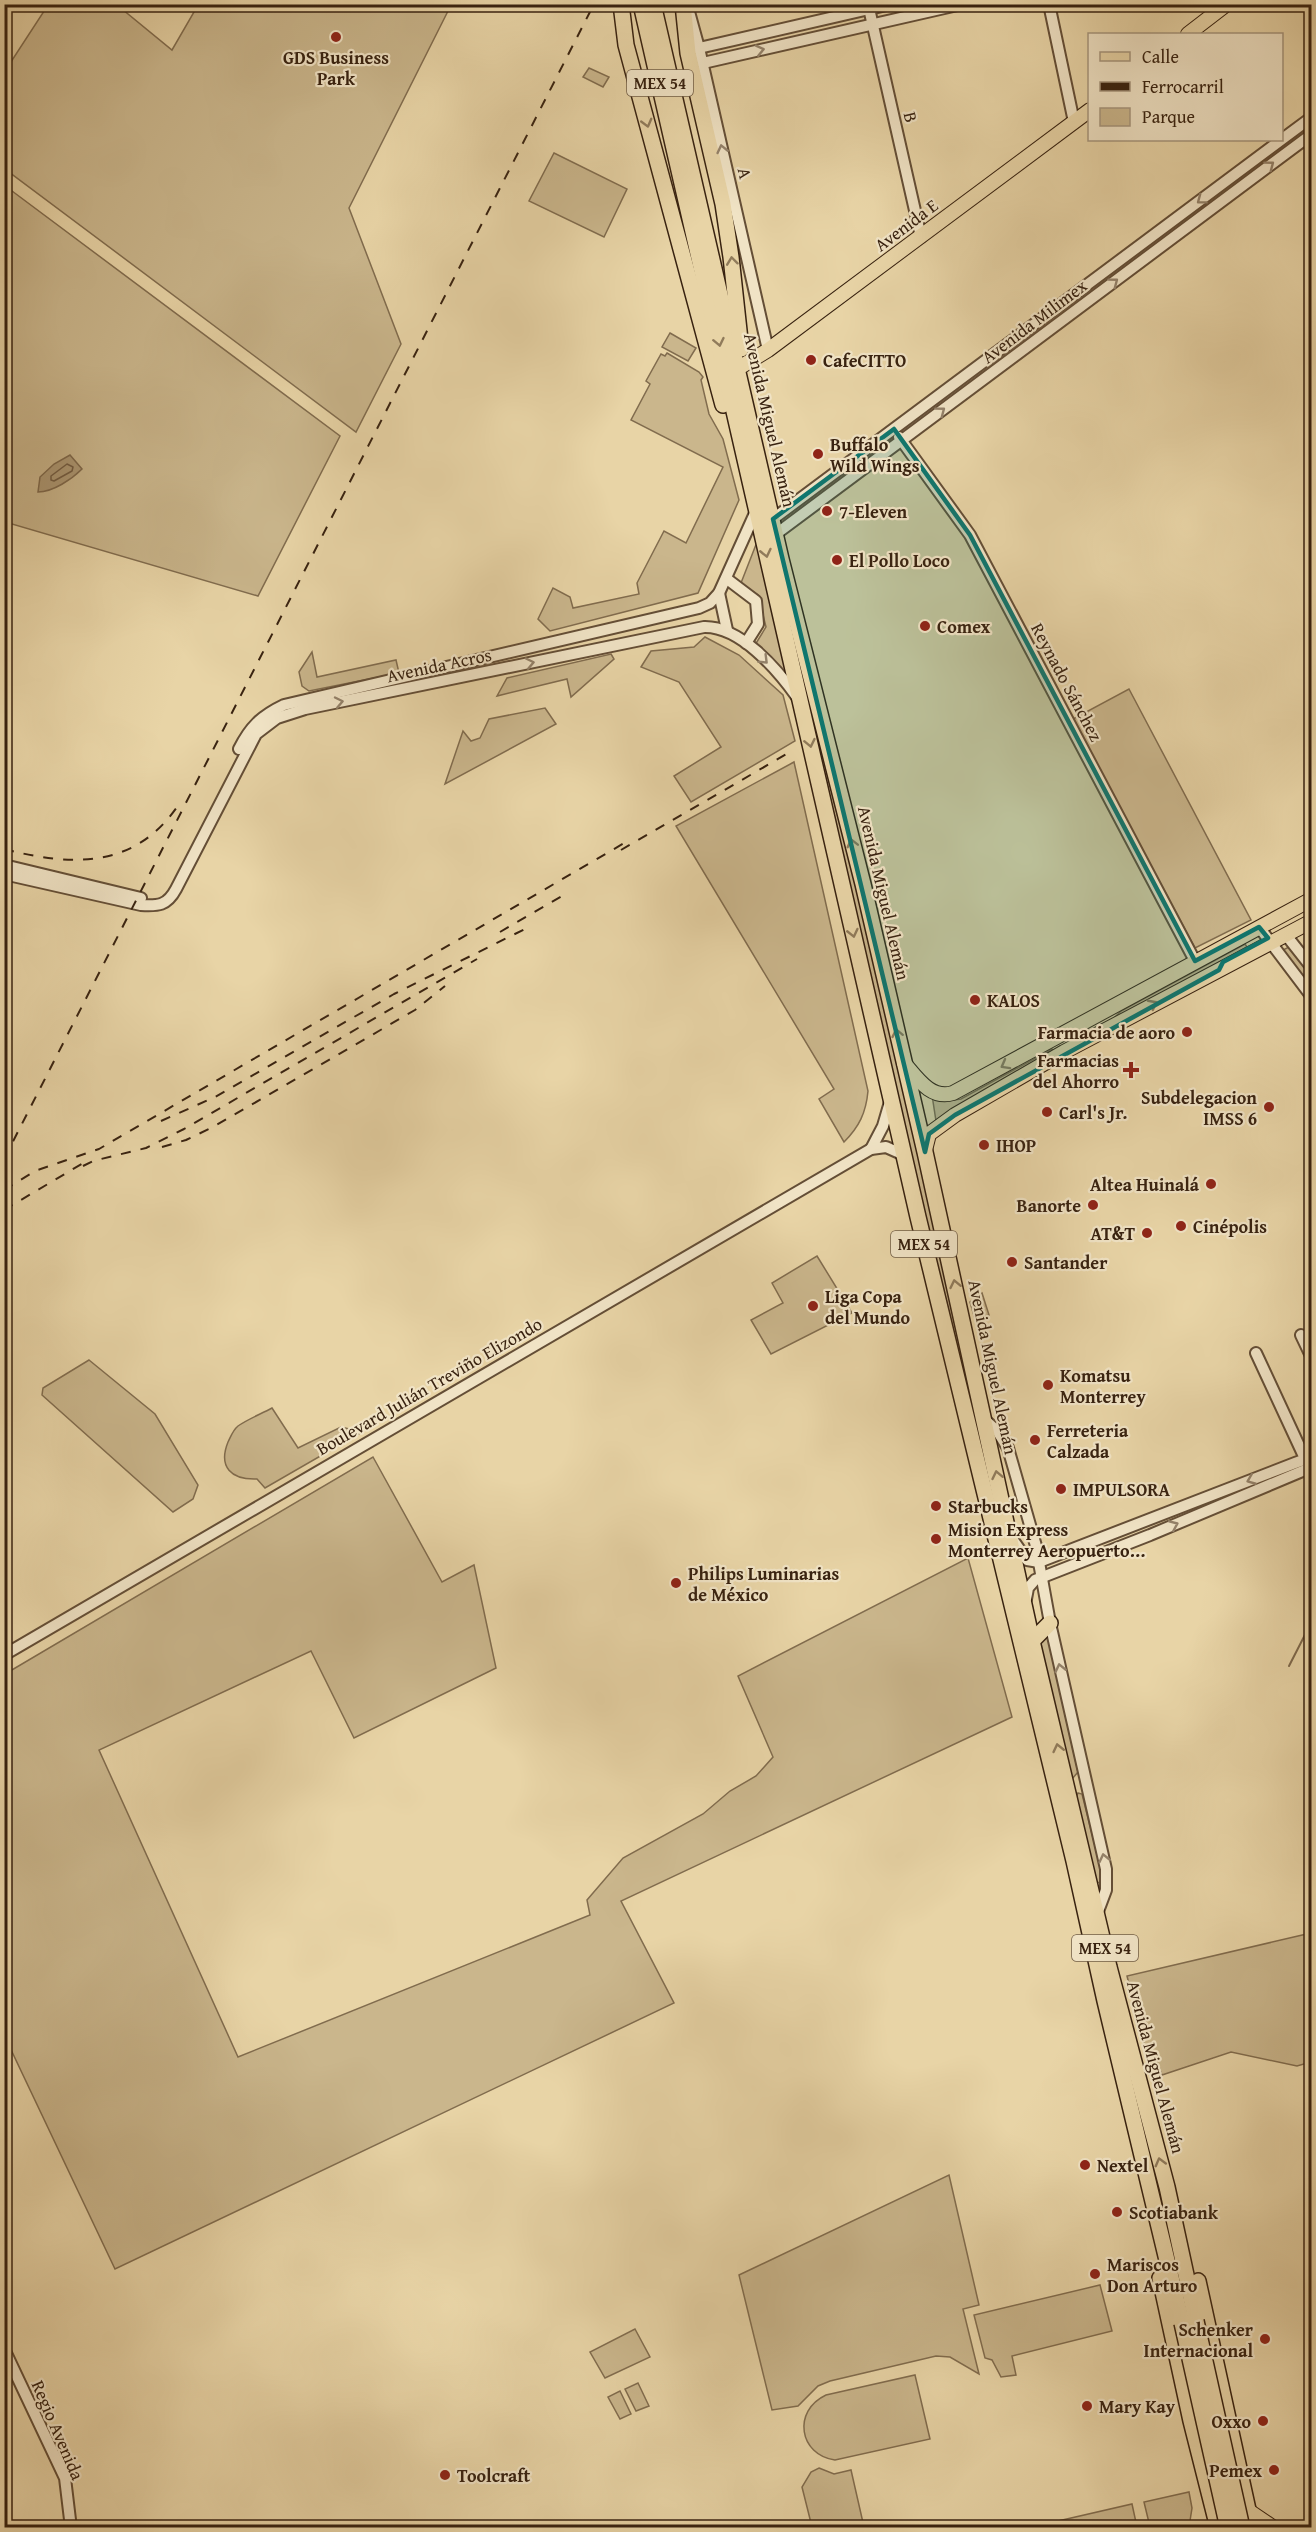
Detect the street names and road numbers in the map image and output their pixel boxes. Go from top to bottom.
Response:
road number: MEX 54 [627,70,693,96]
street label: B [897,109,925,125]
street label: A [731,165,759,181]
street label: Avenida E [869,192,943,258]
street label: Avenida Milimex [975,272,1093,370]
street label: Avenida Miguel Alemán [737,330,803,510]
street label: Reynado Sánchez [1024,618,1110,746]
street label: Avenida Acros [384,641,494,689]
street label: Avenida Miguel Alemán [851,803,917,983]
road number: MEX 54 [891,1231,957,1257]
street label: Avenida Miguel Alemán [961,1277,1025,1457]
street label: Boulevard Julián Treviño Elizondo [311,1310,547,1462]
road number: MEX 54 [1072,1935,1138,1961]
street label: Avenida Miguel Alemán [1120,1978,1192,2156]
street label: Regio Avenida [25,2376,91,2485]

